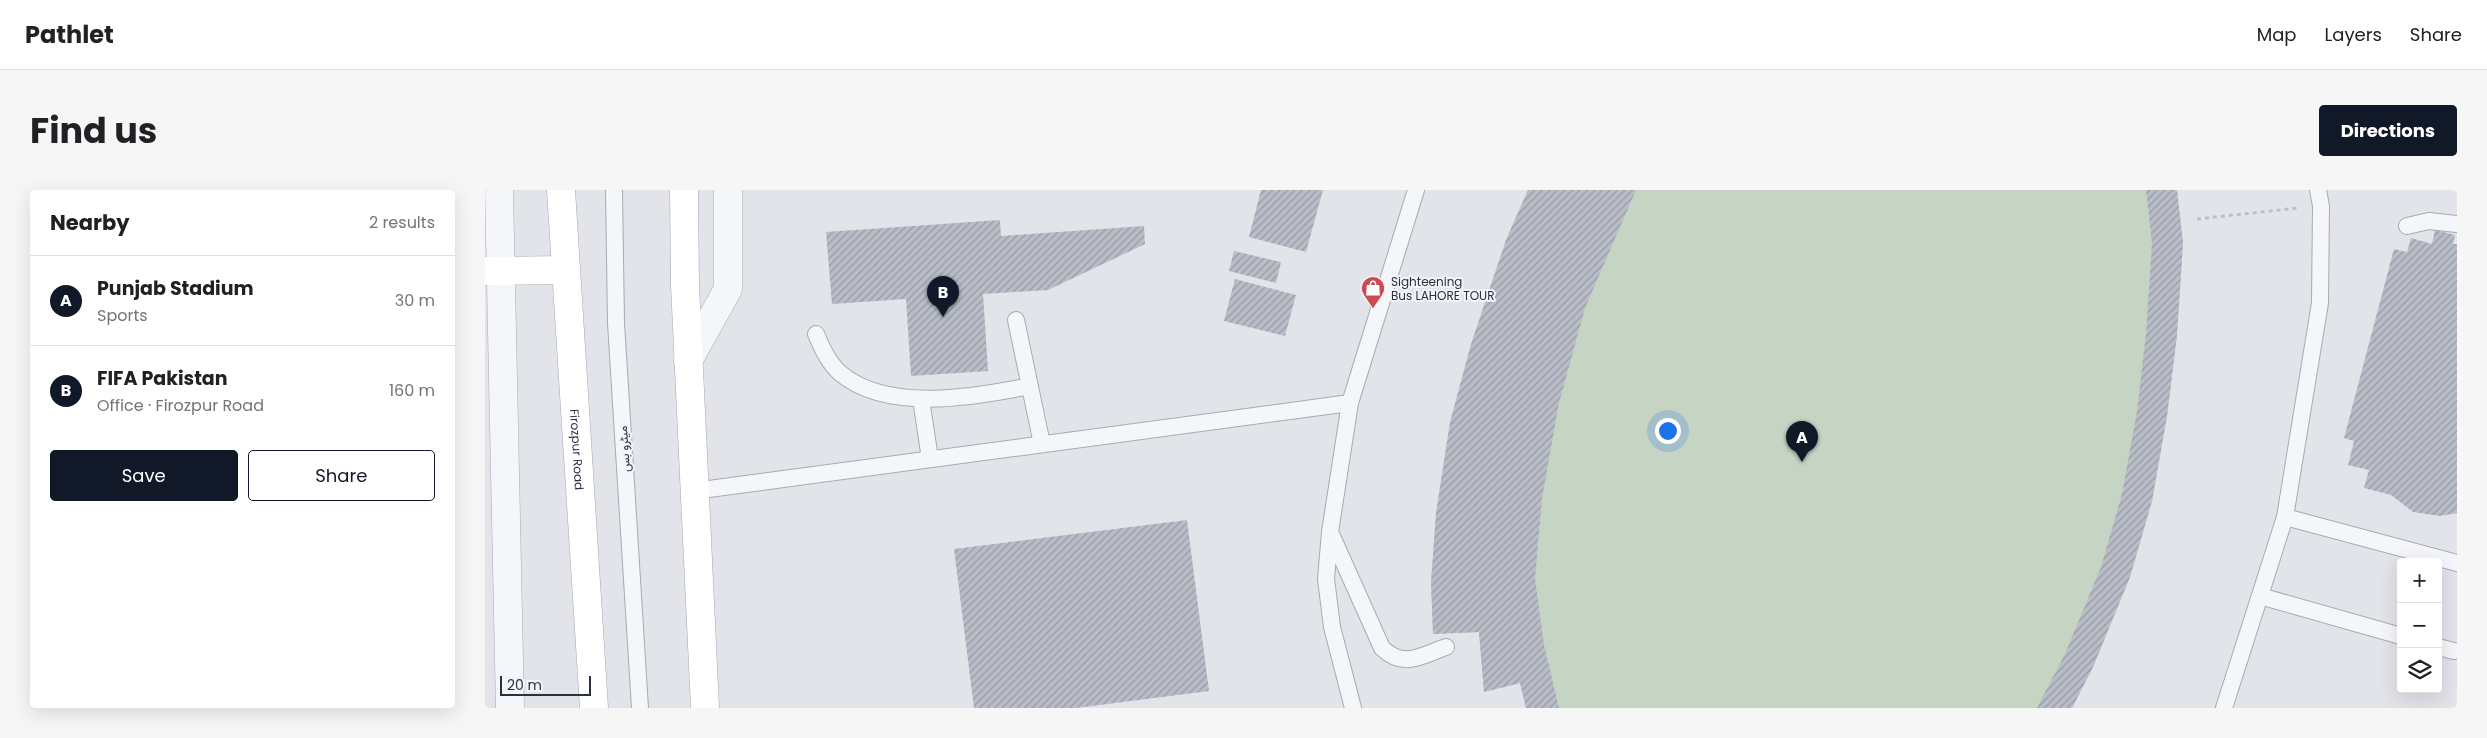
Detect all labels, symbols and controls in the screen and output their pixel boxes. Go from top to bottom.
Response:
text: Pathlet [25,18,114,51]
text: Map [2257,22,2297,47]
text: Layers [2325,22,2382,47]
text: Share [2410,22,2462,47]
button: Directions [2319,105,2457,156]
text: Find us [30,106,157,155]
text: Nearby [50,208,130,237]
text: 2 results [369,211,435,234]
place label: Sighteening Bus LAHORE TOUR [1391,273,1495,304]
text: Punjab Stadium [97,275,254,302]
shop icon: Sighteening Bus LAHORE TOUR [1360,275,1386,309]
pin: B [927,276,959,317]
text: A [60,289,72,312]
text: 30 m [395,289,435,312]
text: Sports [97,304,148,327]
text: FIFA Pakistan [97,365,228,392]
text: B [61,379,71,402]
text: 160 m [389,379,435,402]
text: Office · Firozpur Road [97,394,264,417]
street label: Firozpur Road [566,408,589,491]
your location [1655,418,1681,444]
pin: A [1786,421,1818,462]
street label: میٹرو بس [614,425,634,473]
button: Save [50,450,238,501]
button: Share [248,450,435,501]
map controls [2397,558,2442,693]
button: + [2397,558,2442,603]
button: − [2397,603,2442,648]
button: layers [2397,648,2442,693]
scale bar [500,673,591,696]
text: 20 m [507,675,542,695]

